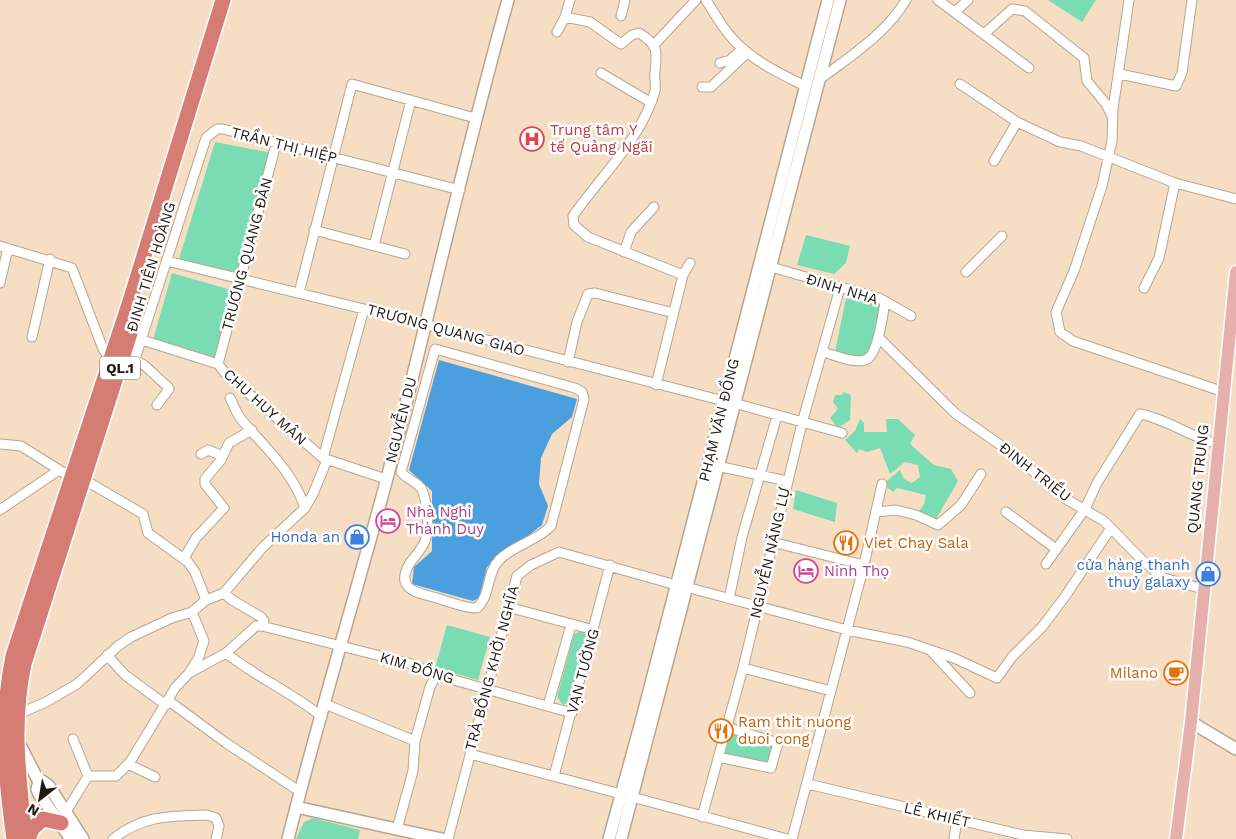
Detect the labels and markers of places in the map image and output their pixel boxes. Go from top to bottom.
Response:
place label: Trung tâm Y tế Quảng Ngãi [550,121,653,156]
hospital icon: Trung tâm Y tế Quảng Ngãi [519,126,545,152]
place label: Nhà Nghỉ Thành Duy [406,503,484,538]
hotel icon: Nhà Nghỉ Thành Duy [375,508,401,534]
shop icon: Honda an [344,524,370,550]
place label: Honda an [270,528,340,546]
restaurant icon: Viet Chay Sala [833,530,859,556]
place label: Viet Chay Sala [864,534,969,552]
place label: cửa hàng thanh thuỷ galaxy [1077,556,1190,591]
hotel icon: Ninh Thọ [793,558,819,584]
shop icon: cửa hàng thanh thuỷ galaxy [1195,561,1221,587]
place label: Ninh Thọ [824,562,889,580]
cafe icon: Milano [1163,660,1189,686]
place label: Milano [1110,664,1158,682]
place label: Ram thit nuong duoi cong [738,713,851,748]
restaurant icon: Ram thit nuong duoi cong [708,718,734,744]

